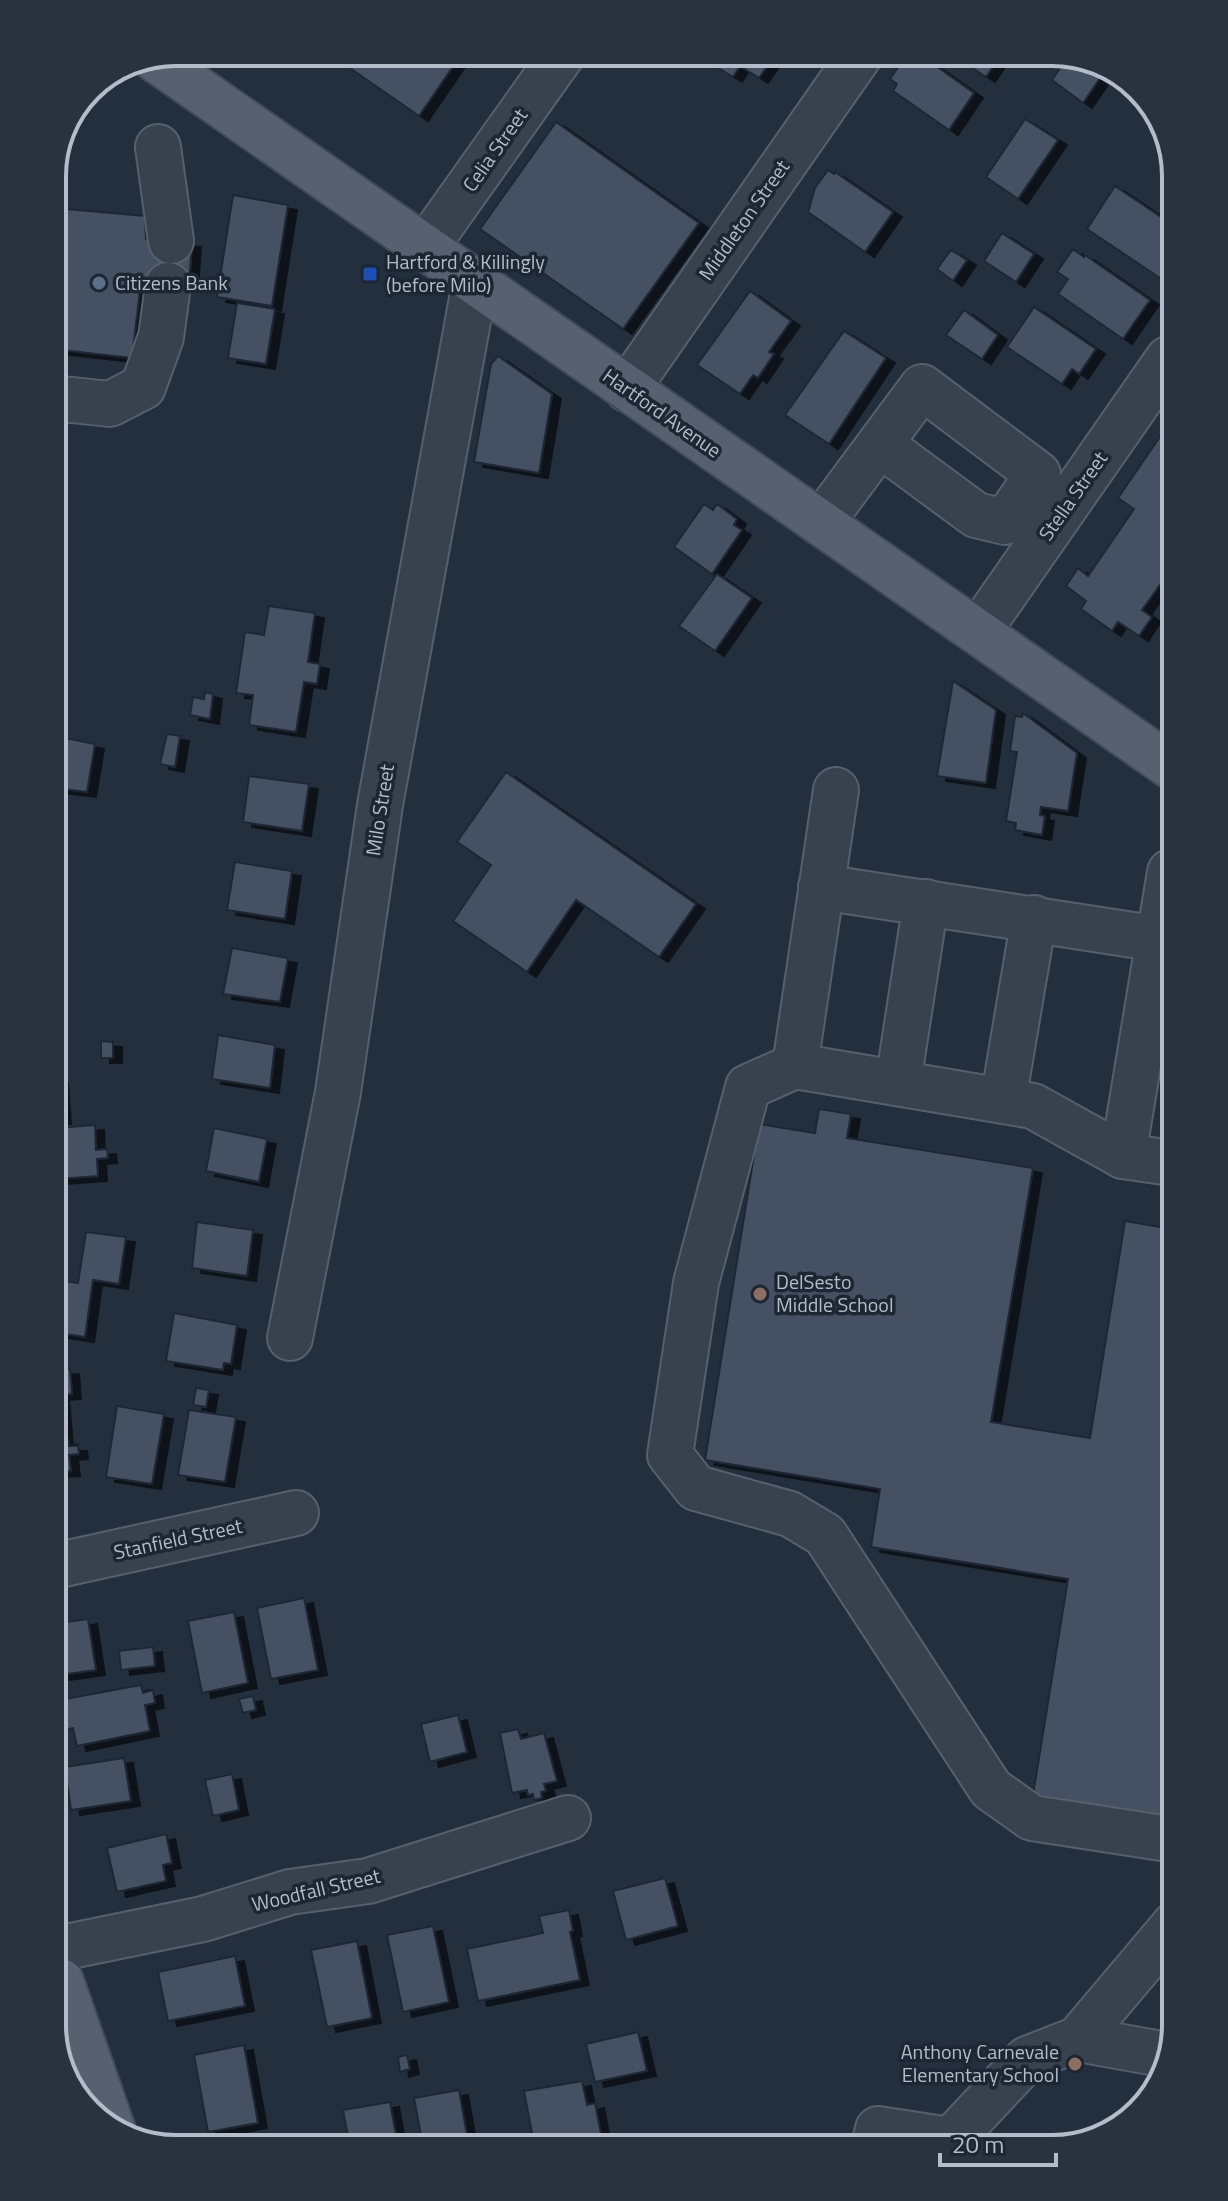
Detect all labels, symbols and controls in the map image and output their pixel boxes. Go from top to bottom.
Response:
street label: Celia Street [454,102,535,198]
street label: Middleton Street [690,153,797,286]
place label: Hartford & Killingly (before Milo) [386,246,545,300]
marker: Hartford & Killingly (before Milo) [361,265,379,283]
place label: Citizens Bank [115,267,228,298]
marker: Citizens Bank [90,274,108,292]
street label: Hartford Avenue [597,360,728,465]
street label: Stella Street [1030,445,1115,547]
street label: Milo Street [357,762,402,858]
place label: DelSesto Middle School [776,1266,894,1320]
marker: DelSesto Middle School [751,1285,769,1303]
street label: Stanfield Street [111,1510,245,1567]
street label: Woodfall Street [249,1860,383,1919]
place label: Anthony Carnevale Elementary School [901,2036,1059,2090]
marker: Anthony Carnevale Elementary School [1066,2055,1084,2073]
scale bar [940,2117,1056,2167]
text: 20 m [952,2126,1004,2162]

